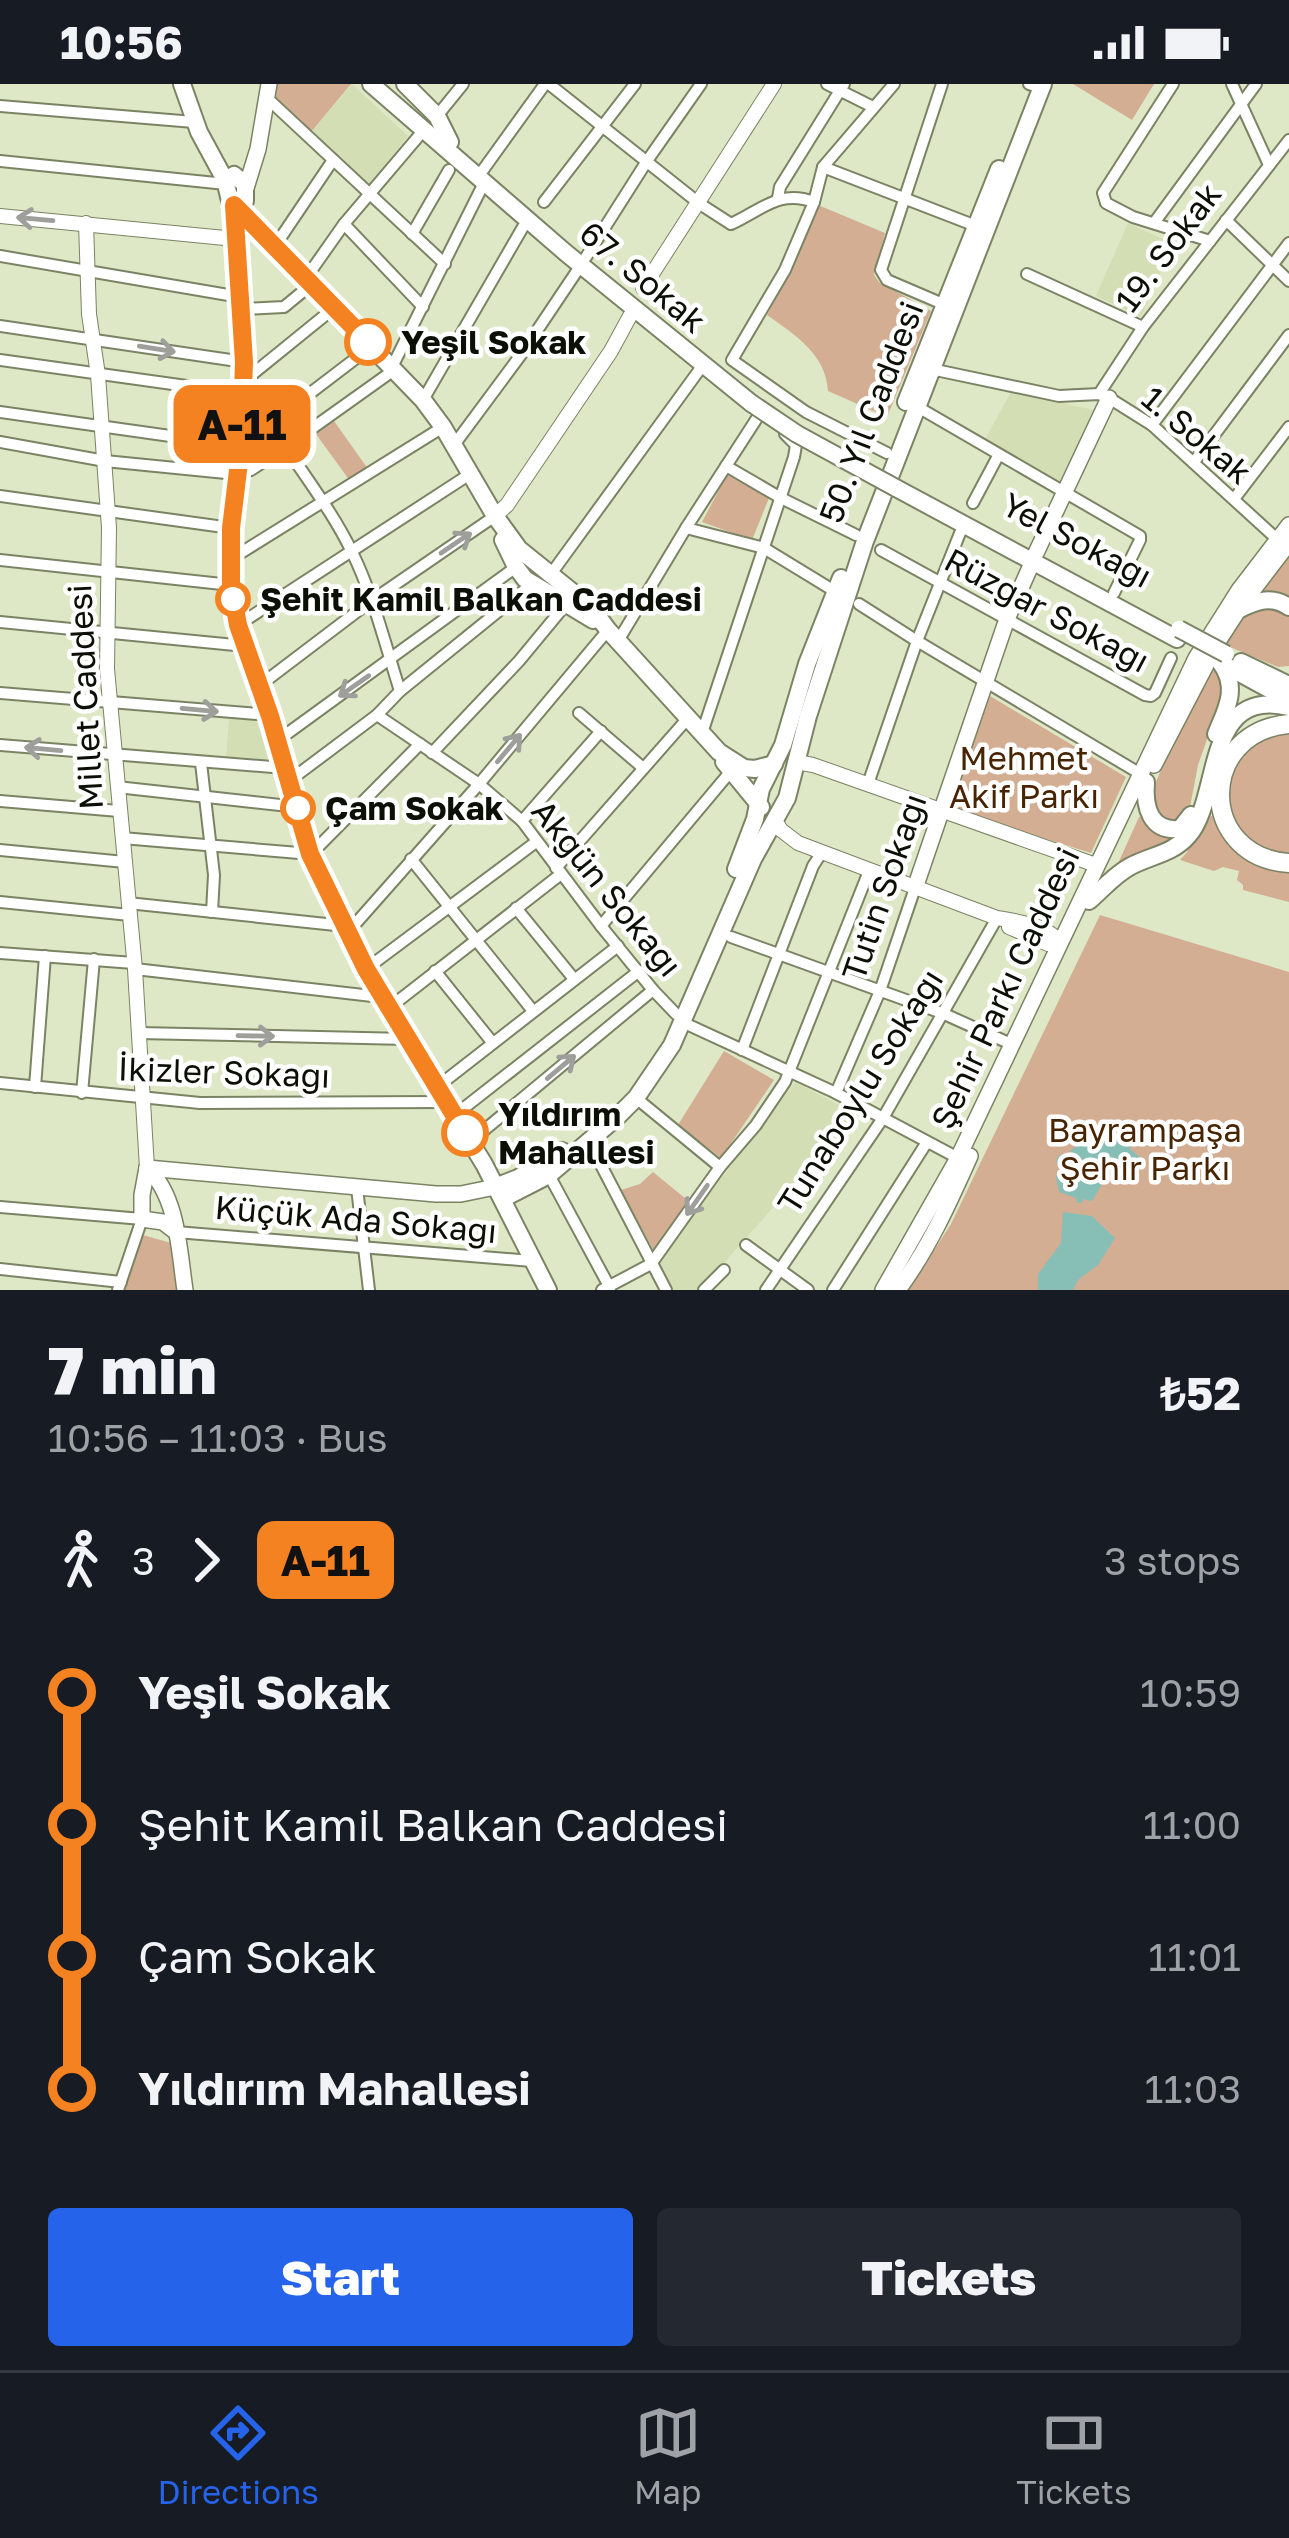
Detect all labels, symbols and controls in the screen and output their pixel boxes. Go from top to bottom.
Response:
text: 10:56 [60,15,183,69]
street label: 19. Sokak [1107,175,1229,319]
one-way arrow [17,208,56,231]
street label: 67. Sokak [573,213,714,340]
street label: 50. Yıl Caddesi [810,296,931,528]
marker: Yeşil Sokak [346,320,390,364]
place label: Yeşil Sokak [401,322,586,361]
one-way arrow [137,338,176,361]
street label: 1. Sokak [1135,378,1260,492]
line badge: A-11 [158,385,326,463]
text: A-11 [197,399,287,449]
street label: Yel Sokağı [996,484,1159,595]
one-way arrow [438,531,472,556]
street label: Rüzgar Sokağı [938,539,1156,680]
place label: Şehit Kamil Balkan Caddesi [260,579,702,618]
street label: Millet Caddesi [59,583,110,811]
marker: Şehit Kamil Balkan Caddesi [217,583,249,615]
one-way arrow [338,673,371,698]
one-way arrow [180,699,219,722]
one-way arrow [494,733,522,764]
one-way arrow [24,737,63,760]
park label: Mehmet Akif Parkı [949,738,1099,815]
place label: Çam Sokak [325,788,504,827]
street label: Tutin Sokağı [833,788,934,985]
marker: Çam Sokak [282,792,314,824]
street label: Akgün Sokağı [524,792,690,984]
street label: Şehir Parkı Caddesi [922,841,1087,1135]
street label: Tunaboylu Sokağı [769,962,950,1220]
one-way arrow [236,1024,275,1047]
street label: İkizler Sokağı [117,1048,331,1095]
one-way arrow [545,1053,576,1081]
place label: Yıldırım Mahallesi [498,1094,655,1171]
park label: Bayrampaşa Şehir Parkı [1048,1110,1242,1187]
marker: Yıldırım Mahallesi [443,1111,487,1155]
one-way arrow [685,1183,710,1216]
street label: Küçük Ada Sokağı [213,1187,499,1250]
text: 7 min [48,1329,217,1409]
text: ₺52 [1160,1366,1241,1420]
text: 10:56 – 11:03 · Bus [48,1414,387,1461]
icon: walk [48,1527,114,1593]
icon: forward [173,1527,239,1593]
text: A-11 [281,1535,370,1585]
text: 3 [132,1537,155,1584]
text: 3 stops [1104,1537,1241,1584]
text: Yeşil Sokak [138,1665,391,1719]
text: 10:59 [1140,1669,1241,1716]
text: Şehit Kamil Balkan Caddesi [138,1797,728,1851]
text: 11:00 [1143,1801,1241,1848]
text: Çam Sokak [138,1929,377,1983]
text: 11:01 [1148,1933,1241,1980]
text: Yıldırım Mahallesi [138,2061,531,2115]
text: 11:03 [1144,2065,1241,2112]
button: Start [48,2208,633,2346]
button: Tickets [657,2208,1241,2346]
tab: Directions [158,2400,319,2511]
tab: Map [634,2400,701,2511]
tab: Tickets [1016,2400,1131,2511]

